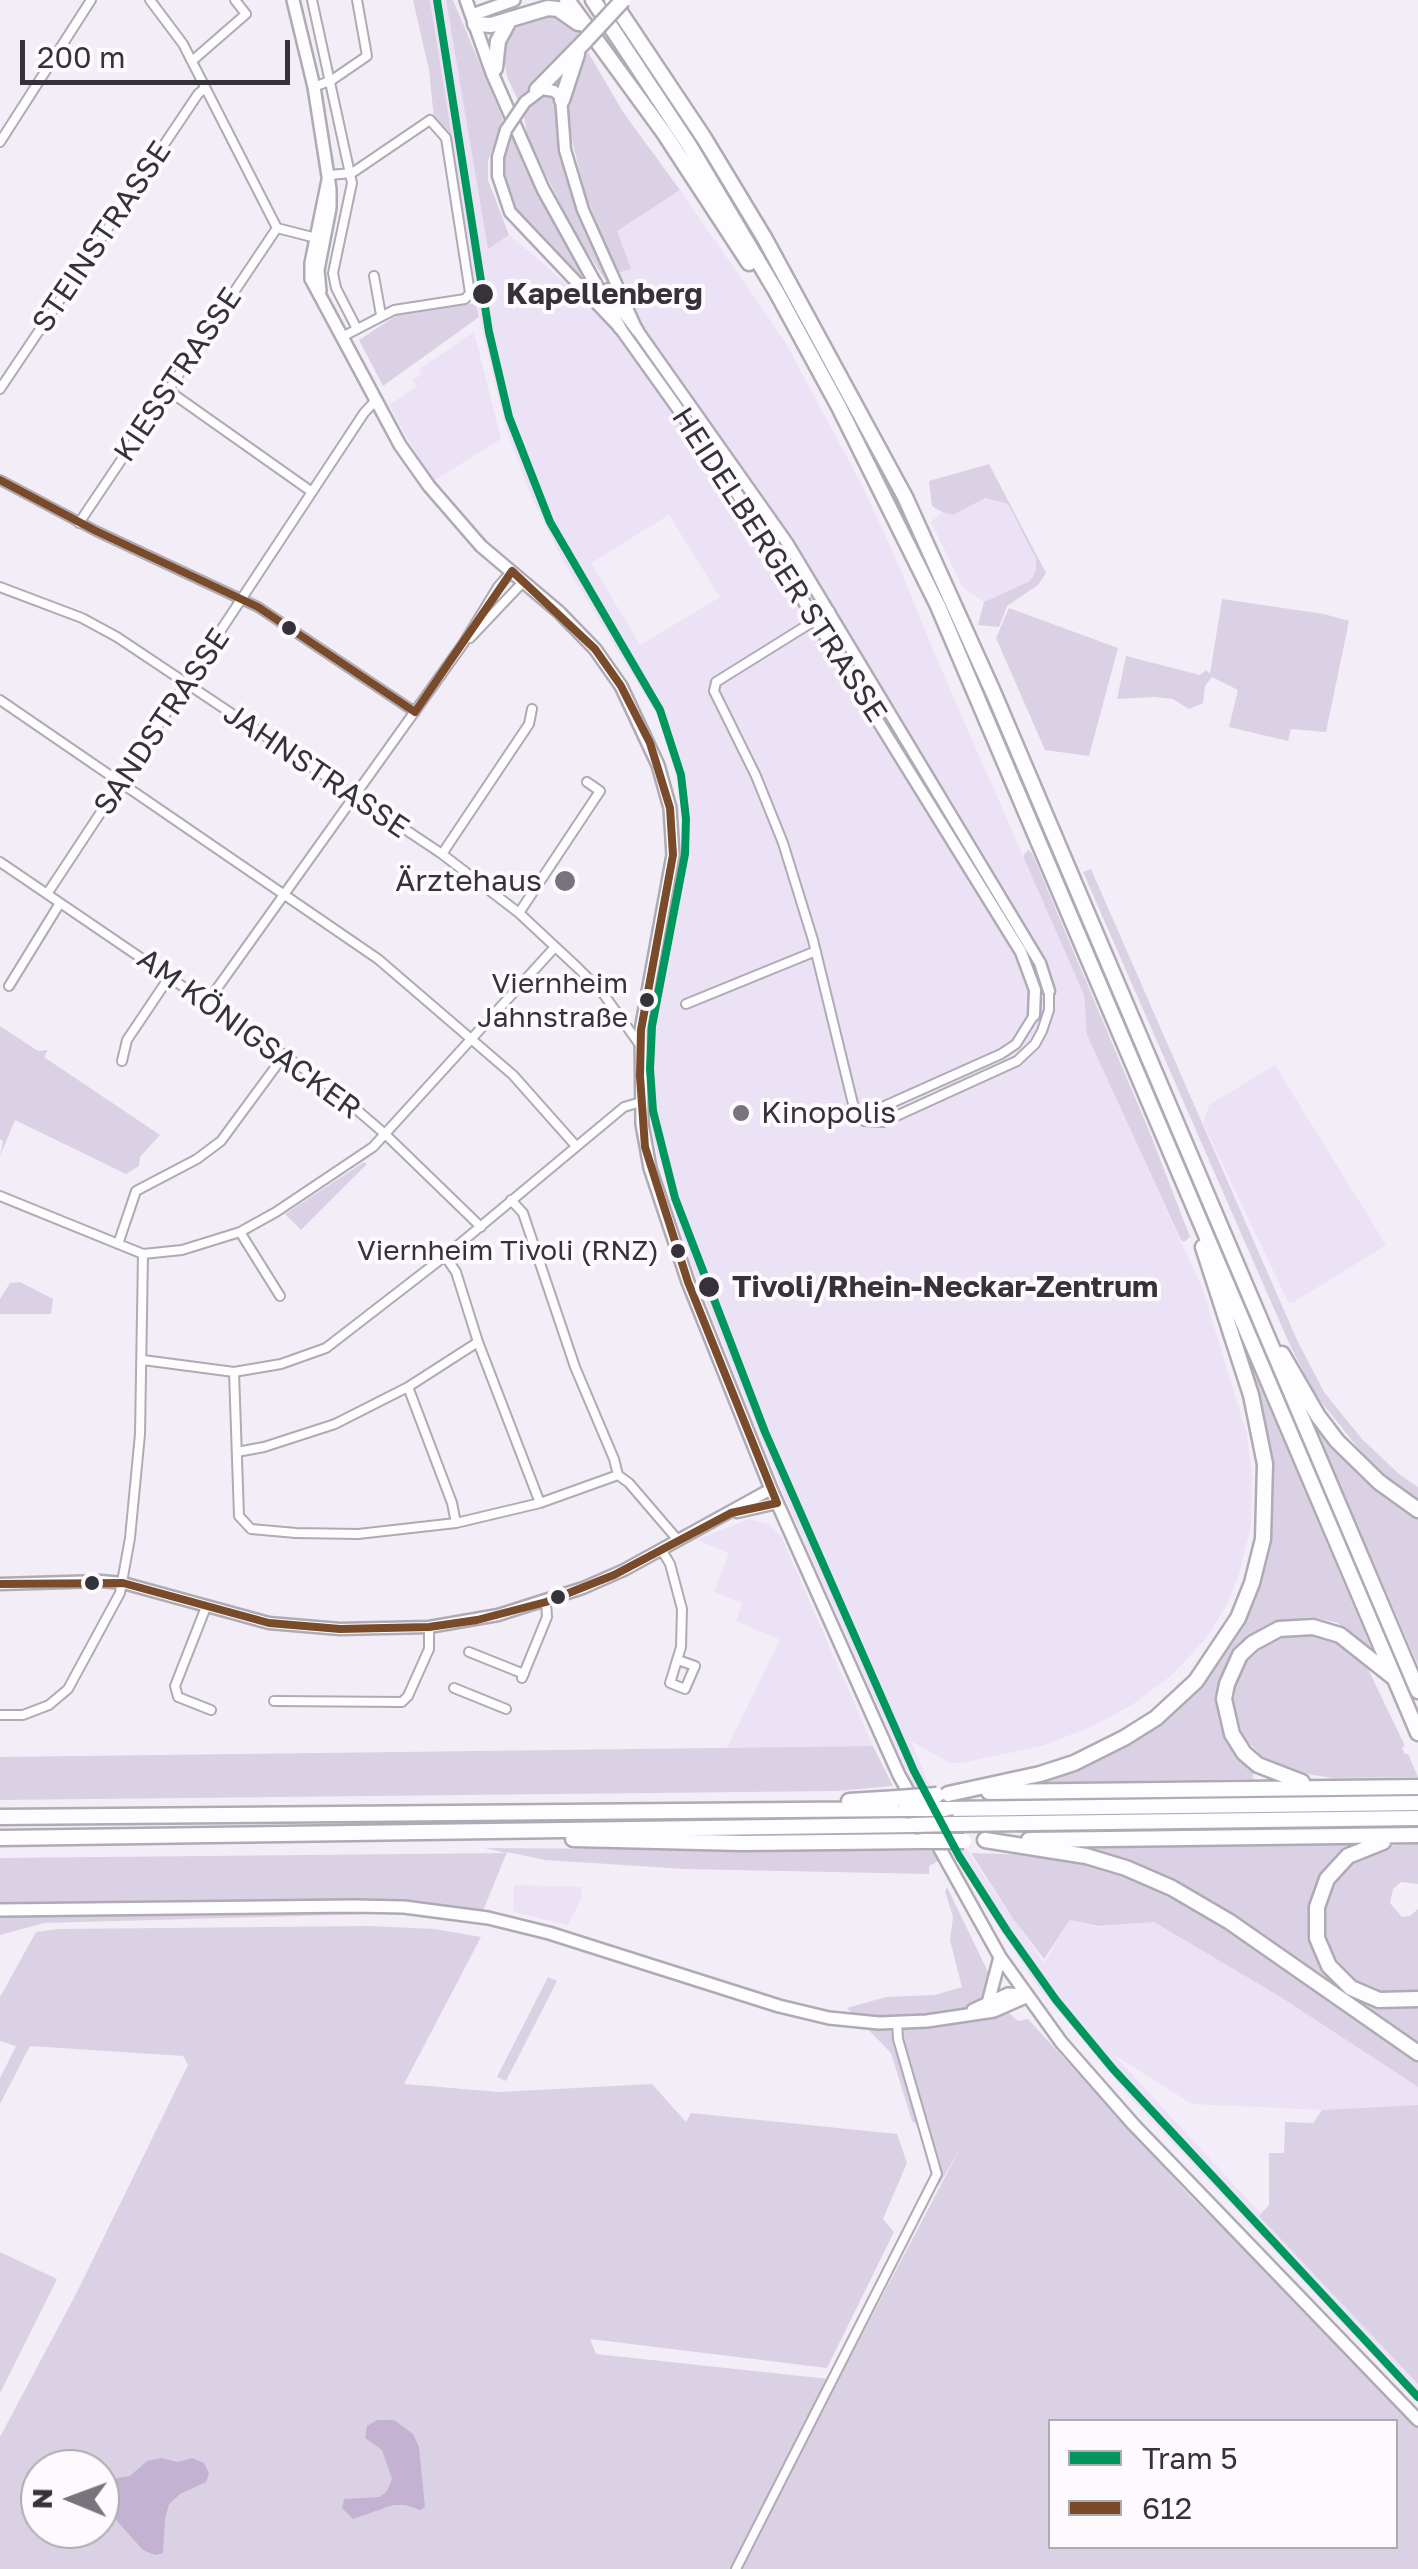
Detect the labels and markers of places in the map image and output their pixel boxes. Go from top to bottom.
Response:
place label: Kapellenberg [506,276,703,312]
marker: Kapellenberg [470,281,496,307]
unlabelled marker [279,618,299,638]
place label: Ärztehaus [395,863,542,899]
marker: Ärztehaus [552,868,578,894]
place label: Viernheim Jahnstraße [477,967,628,1033]
marker: Viernheim Jahnstraße [637,990,657,1010]
place label: Kinopolis [761,1095,896,1131]
marker: Kinopolis [730,1102,752,1124]
place label: Viernheim Tivoli (RNZ) [357,1234,659,1268]
marker: Viernheim Tivoli (RNZ) [668,1241,688,1261]
place label: Tivoli/Rhein-Neckar-Zentrum [732,1269,1158,1305]
marker: Tivoli/Rhein-Neckar-Zentrum [696,1274,722,1300]
unlabelled marker [82,1573,102,1593]
unlabelled marker [548,1587,568,1607]

